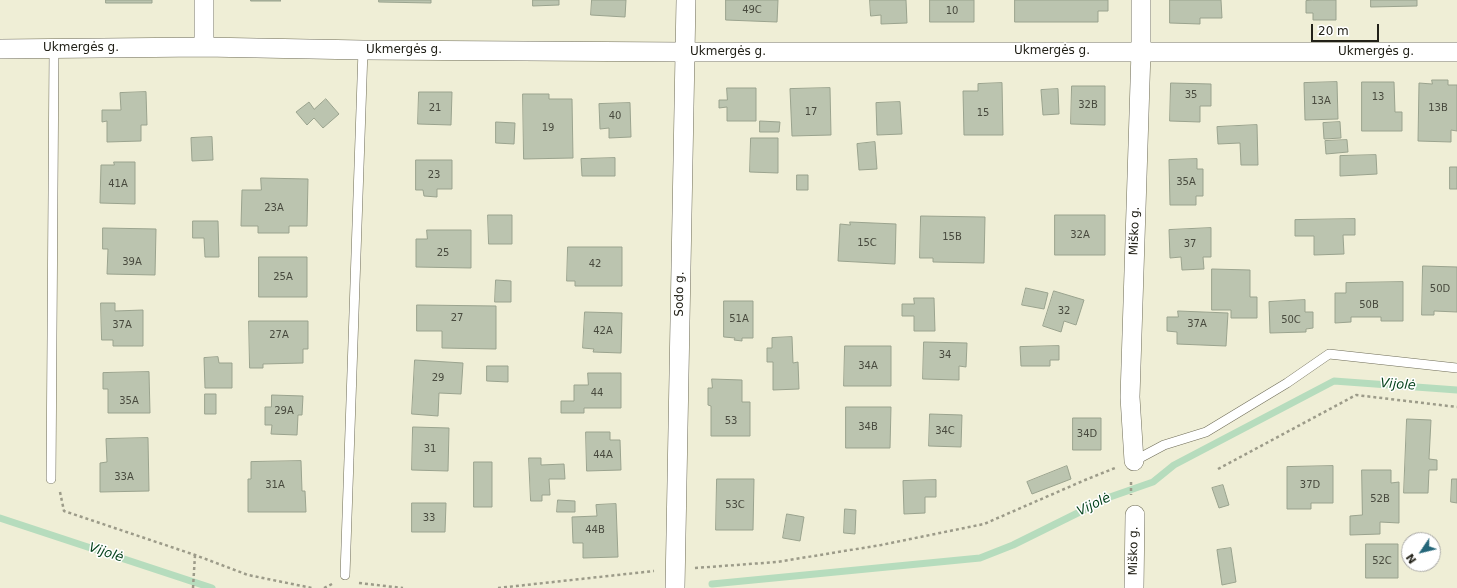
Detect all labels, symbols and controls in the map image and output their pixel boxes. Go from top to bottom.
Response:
house number: 49C [742,4,762,16]
house number: 10 [946,5,958,17]
scale bar [1313,16,1381,42]
text: 20 m [1318,24,1349,38]
street label: Ukmergės g. [43,41,119,55]
street label: Ukmergės g. [366,43,442,57]
street label: Ukmergės g. [1014,44,1090,58]
street label: Ukmergės g. [690,45,766,59]
street label: Ukmergės g. [1338,45,1414,59]
house number: 35 [1185,89,1197,101]
house number: 13 [1372,91,1384,103]
house number: 13A [1311,95,1331,107]
house number: 32B [1078,99,1098,111]
house number: 21 [429,102,441,114]
house number: 13B [1428,102,1448,114]
house number: 17 [805,106,817,118]
house number: 15 [977,107,989,119]
house number: 40 [609,110,621,122]
house number: 19 [542,122,554,134]
house number: 23 [428,169,440,181]
house number: 35A [1176,176,1196,188]
house number: 41A [108,178,128,190]
house number: 23A [264,202,284,214]
street label: Miško g. [1127,206,1143,256]
house number: 32A [1070,229,1090,241]
house number: 15B [942,231,962,243]
house number: 15C [857,237,877,249]
house number: 37 [1184,238,1196,250]
house number: 25 [437,247,449,259]
house number: 39A [122,256,142,268]
house number: 42 [589,258,601,270]
house number: 25A [273,271,293,283]
street label: Sodo g. [672,271,688,317]
house number: 50D [1430,283,1450,295]
house number: 50B [1359,299,1379,311]
house number: 32 [1058,305,1070,317]
house number: 27 [451,312,463,324]
house number: 51A [729,313,749,325]
house number: 50C [1281,314,1301,326]
house number: 37A [1187,318,1207,330]
house number: 37A [112,319,132,331]
house number: 42A [593,325,613,337]
house number: 27A [269,329,289,341]
house number: 34 [939,349,951,361]
house number: 34A [858,360,878,372]
house number: 29 [432,372,444,384]
water label: Vijolė [1380,376,1416,394]
house number: 44 [591,387,603,399]
house number: 35A [119,395,139,407]
house number: 29A [274,405,294,417]
house number: 53 [725,415,737,427]
house number: 34B [858,421,878,433]
house number: 34C [935,425,955,437]
house number: 34D [1077,428,1097,440]
house number: 31 [424,443,436,455]
house number: 44A [593,449,613,461]
house number: 33A [114,471,134,483]
house number: 31A [265,479,285,491]
house number: 37D [1300,479,1320,491]
water label: Vijolė [1075,490,1113,520]
house number: 52B [1370,493,1390,505]
house number: 53C [725,499,745,511]
house number: 33 [423,512,435,524]
house number: 44B [585,524,605,536]
street label: Miško g. [1126,526,1142,576]
north arrow [1401,532,1441,572]
water label: Vijolė [87,540,125,566]
text: N [1404,551,1420,566]
house number: 52C [1372,555,1392,567]

